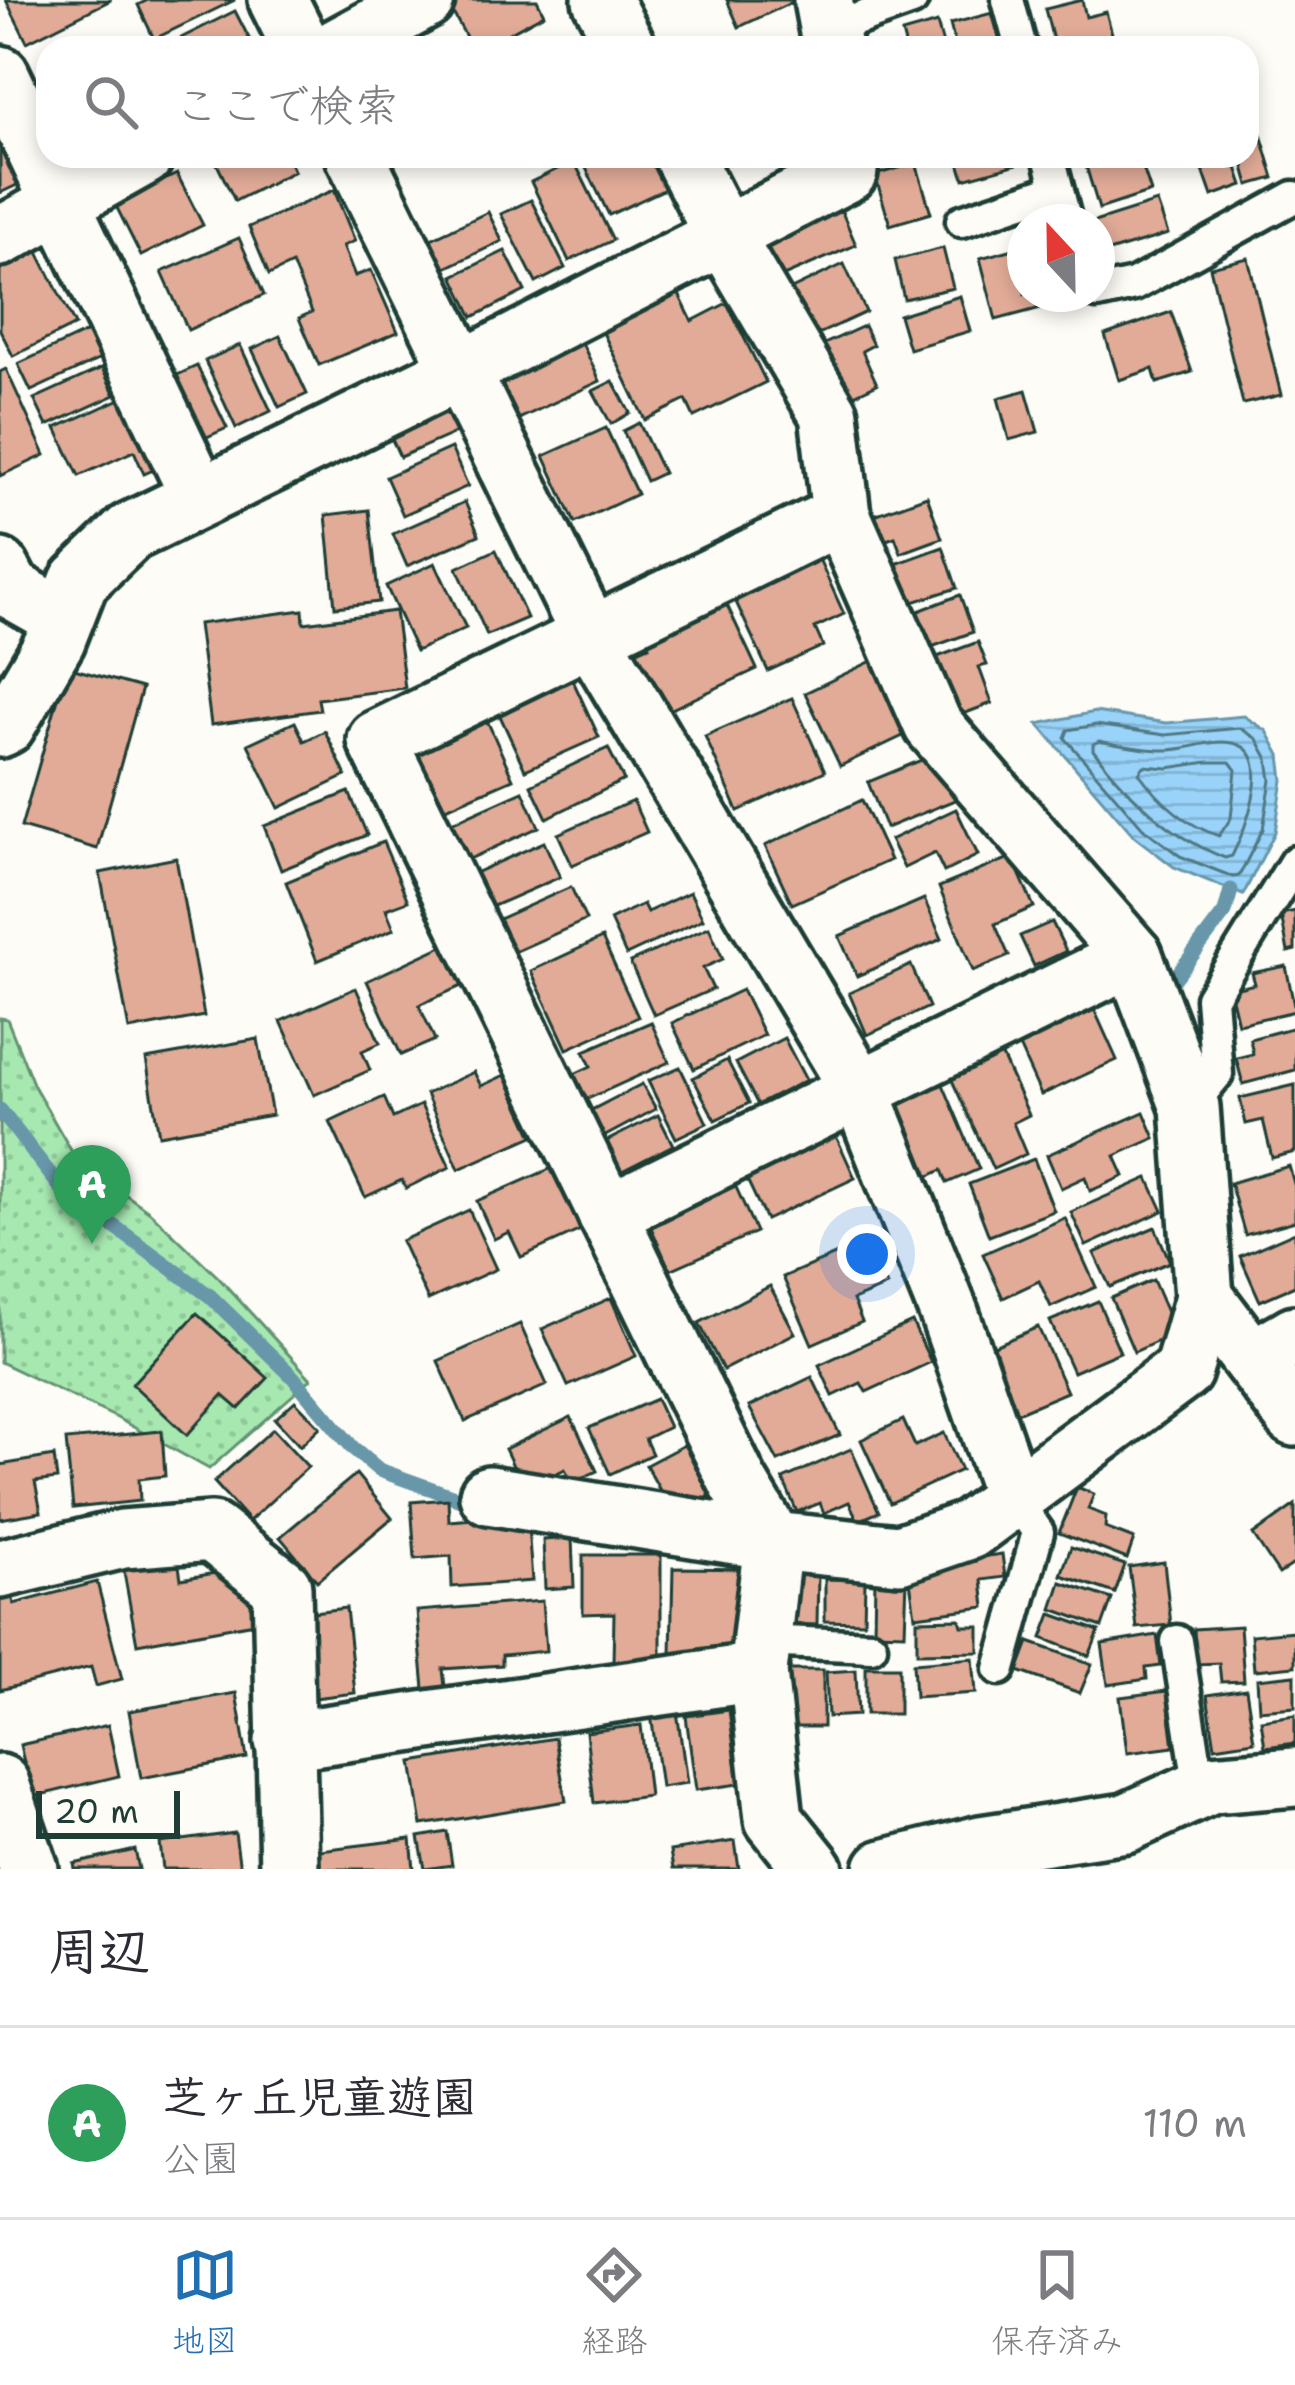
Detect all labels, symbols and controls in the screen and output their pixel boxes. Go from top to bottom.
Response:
search box [36,36,1259,168]
icon: search [78,69,144,135]
text: ここで検索 [174,75,399,135]
north arrow [1007,204,1115,312]
pin: A [53,1145,131,1244]
your location [837,1224,897,1284]
scale bar [36,1785,180,1838]
text: 20 m [54,1789,139,1834]
text: 周辺 [48,1917,150,1985]
text: 芝ヶ丘児童遊園 [162,2067,477,2127]
text: A [72,2097,102,2149]
text: 110 m [1143,2097,1247,2149]
text: 公園 [162,2132,240,2184]
tab: 地図 [172,2242,238,2363]
tab: 経路 [581,2242,647,2363]
tab: 保存済み [991,2242,1123,2363]

